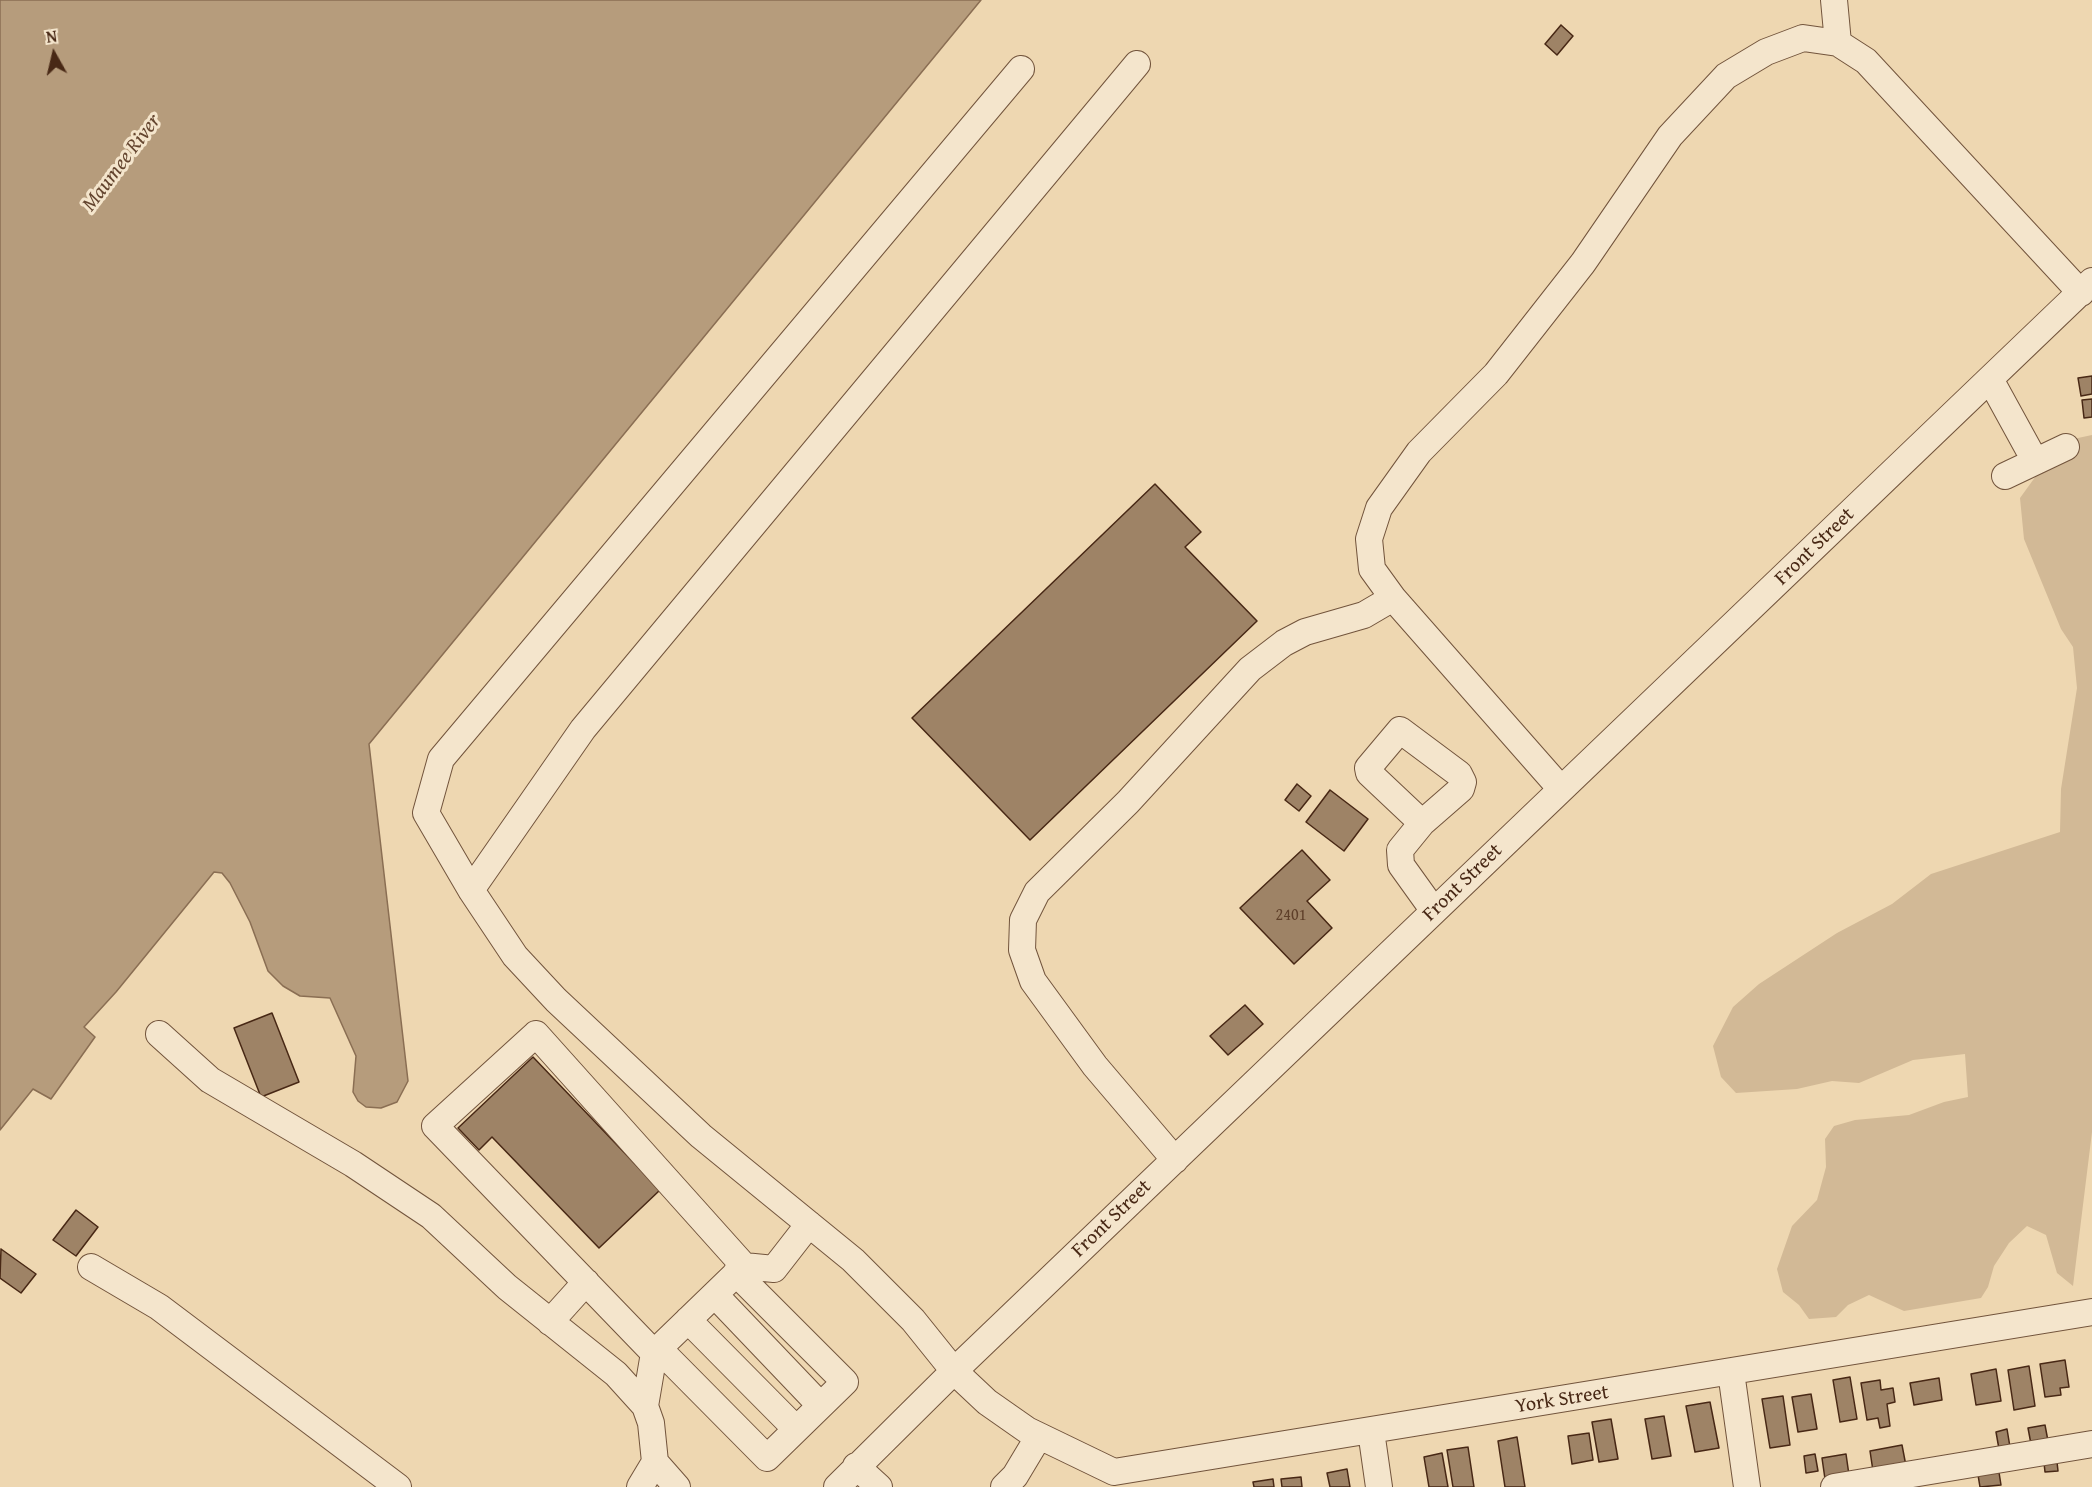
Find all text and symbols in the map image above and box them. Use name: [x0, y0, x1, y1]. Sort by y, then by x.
north arrow: [24, 24, 84, 84]
text: N: [45, 24, 58, 49]
water label: Maumee River: [77, 109, 167, 217]
street label: Front Street: [1770, 503, 1860, 591]
street label: Front Street: [1418, 839, 1508, 927]
house number: 2401: [1276, 906, 1306, 926]
street label: Front Street: [1067, 1175, 1157, 1263]
street label: York Street: [1513, 1381, 1611, 1419]

